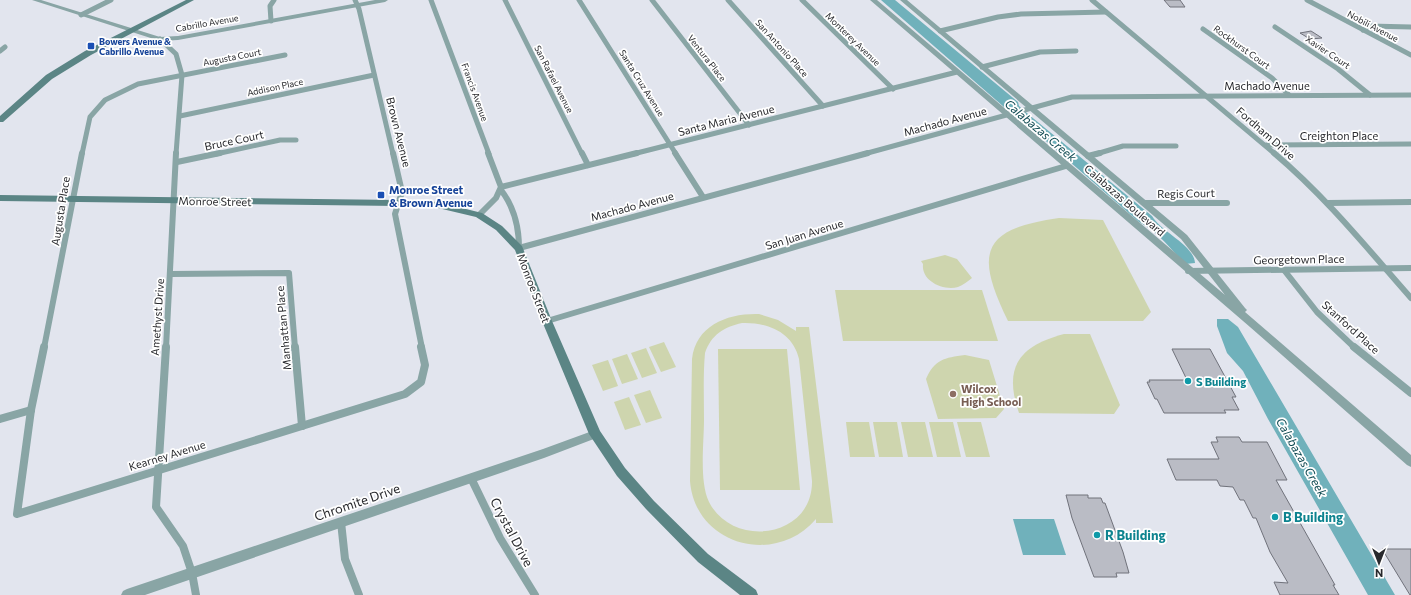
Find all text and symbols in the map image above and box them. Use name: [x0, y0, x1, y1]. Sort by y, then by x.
street label: Nobili Avenue: [1346, 8, 1401, 44]
street label: Monterey Avenue: [823, 10, 883, 68]
street label: Cabrillo Avenue: [175, 12, 240, 34]
street label: San Antonio Place: [753, 17, 811, 79]
street label: Rockhurst Court: [1212, 23, 1273, 71]
street label: Ventura Place: [685, 33, 729, 84]
street label: Xavier Court: [1304, 33, 1353, 71]
place label: Bowers Avenue & Cabrillo Avenue: [99, 36, 171, 57]
marker: Bowers Avenue & Cabrillo Avenue: [86, 41, 96, 51]
street label: San Rafael Avenue: [532, 43, 576, 115]
street label: Augusta Court: [202, 46, 262, 68]
street label: Santa Cruz Avenue: [617, 48, 667, 118]
street label: Francis Avenue: [459, 61, 491, 123]
street label: Addison Place: [246, 76, 304, 98]
street label: Machado Avenue: [1224, 79, 1310, 92]
street label: Brown Avenue: [384, 96, 414, 168]
water label: Calabazas Creek: [1002, 96, 1080, 164]
street label: Santa Maria Avenue: [676, 102, 776, 138]
street label: Machado Avenue: [902, 104, 988, 138]
street label: Fordham Drive: [1234, 104, 1298, 162]
street label: Bruce Court: [203, 127, 265, 153]
street label: Creighton Place: [1300, 129, 1379, 142]
street label: Calabazas Boulevard: [1082, 161, 1168, 239]
street label: Augusta Place: [48, 175, 72, 246]
place label: Monroe Street & Brown Avenue: [389, 183, 473, 209]
street label: Regis Court: [1157, 186, 1216, 200]
street label: Machado Avenue: [589, 189, 675, 223]
marker: Monroe Street & Brown Avenue: [376, 190, 386, 200]
street label: Monroe Street: [178, 194, 252, 208]
street label: San Juan Avenue: [763, 216, 845, 253]
street label: Monroe Street: [515, 252, 553, 325]
street label: Georgetown Place: [1253, 252, 1345, 266]
street label: Amethyst Drive: [148, 278, 166, 356]
street label: Manhattan Place: [273, 285, 293, 371]
street label: Stanford Place: [1320, 298, 1383, 356]
place label: S Building: [1196, 375, 1246, 388]
marker: S Building: [1183, 376, 1193, 386]
place label: Wilcox High School: [961, 382, 1021, 408]
marker: Wilcox High School: [948, 389, 958, 399]
water label: Calabazas Creek: [1274, 415, 1331, 500]
street label: Kearney Avenue: [127, 437, 207, 473]
street label: Chromite Drive: [312, 480, 402, 524]
street label: Crystal Drive: [487, 495, 537, 569]
place label: B Building: [1283, 509, 1343, 525]
marker: B Building: [1270, 512, 1280, 522]
place label: R Building: [1105, 527, 1166, 543]
marker: R Building: [1092, 530, 1102, 540]
north arrow: [1359, 543, 1399, 583]
text: N: [1375, 567, 1383, 580]

